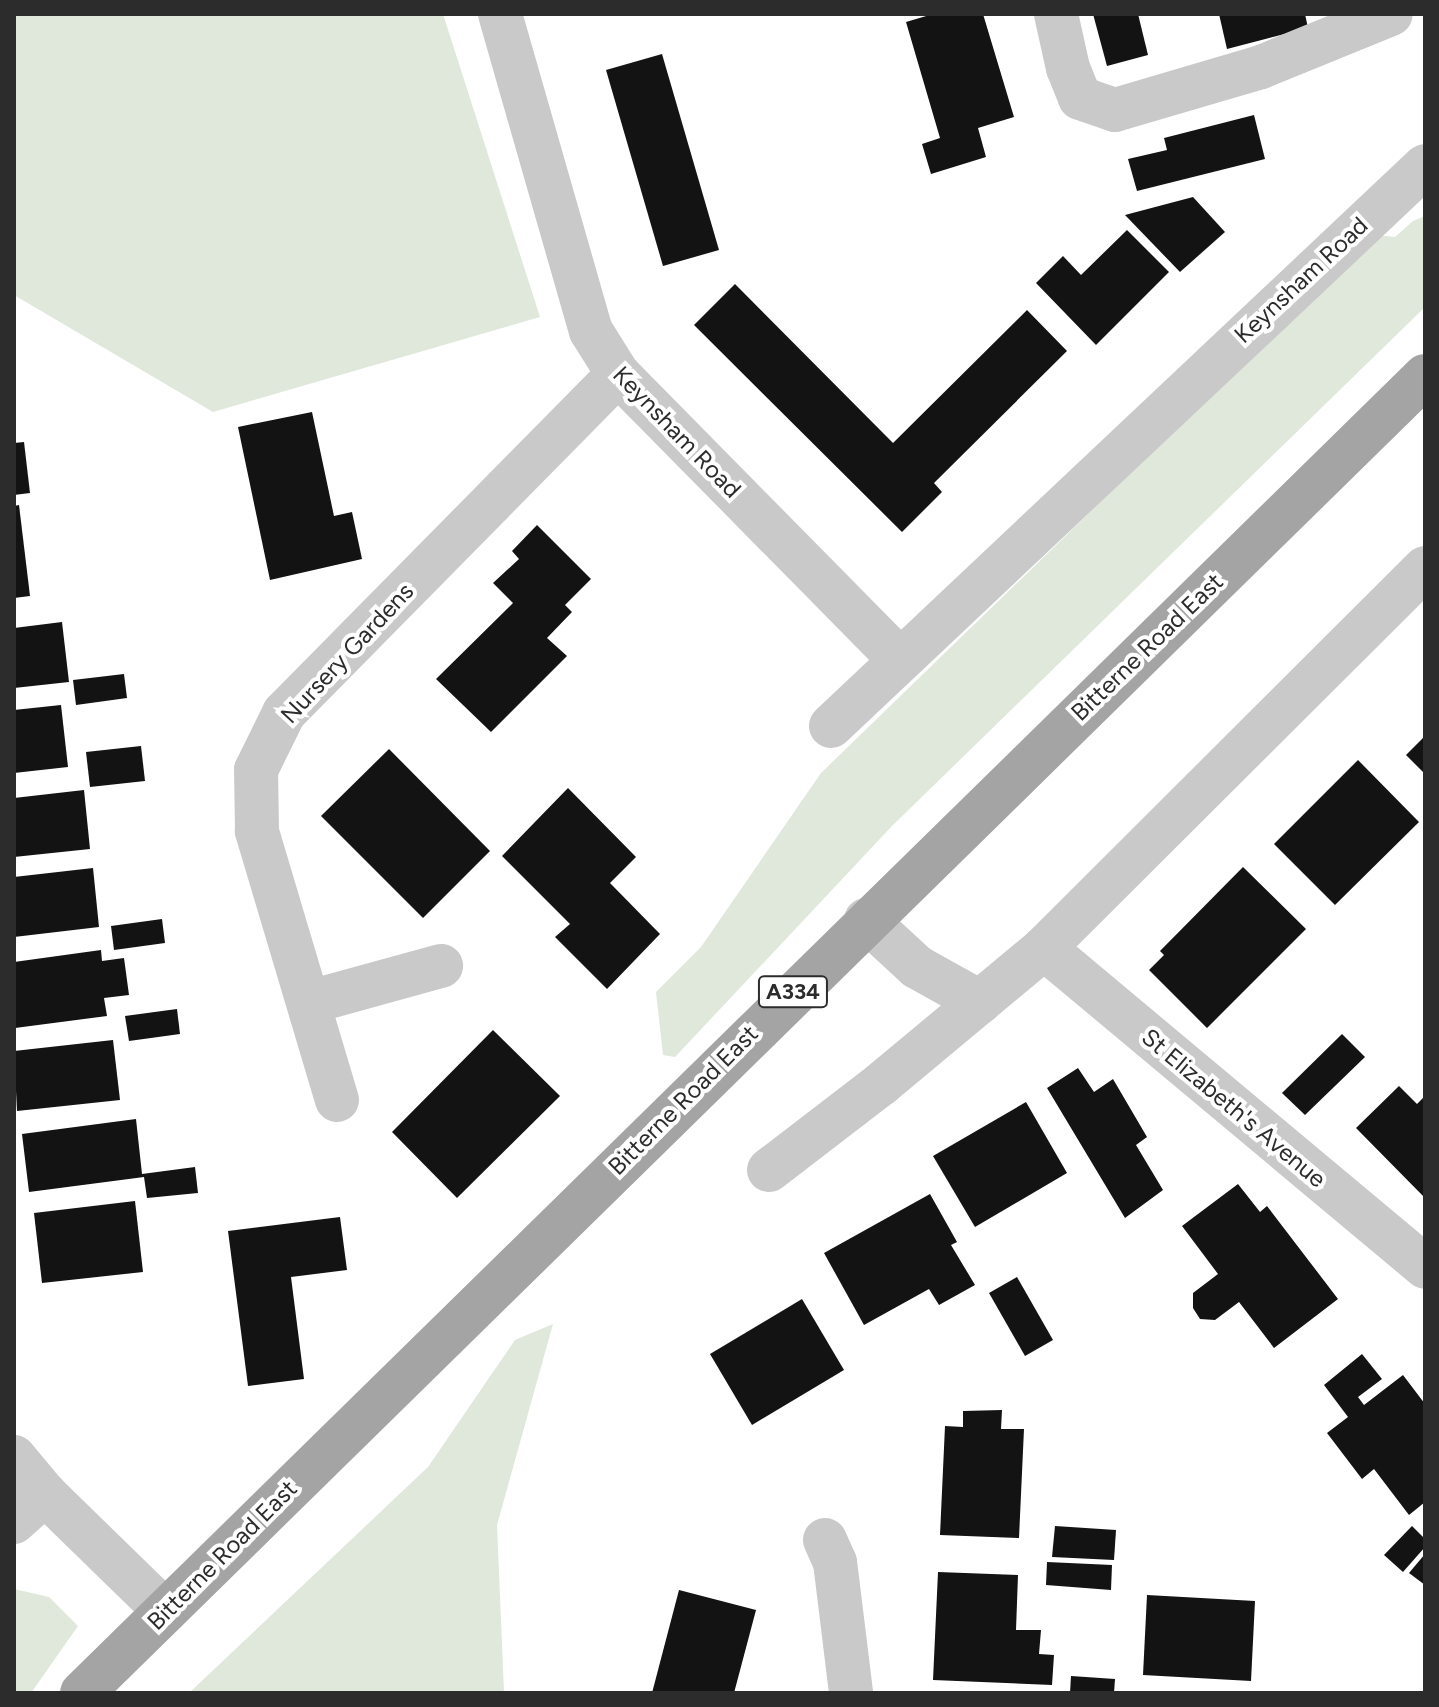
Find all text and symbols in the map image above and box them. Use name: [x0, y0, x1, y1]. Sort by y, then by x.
street label: Keynsham Road: [1228, 211, 1374, 349]
street label: Keynsham Road: [607, 360, 747, 504]
street label: Bitterne Road East: [1065, 567, 1229, 727]
street label: Nursery Gardens: [275, 577, 419, 729]
road number: A334: [757, 974, 829, 1010]
street label: Bitterne Road East: [602, 1019, 764, 1181]
street label: St Elizabeth's Avenue: [1136, 1023, 1332, 1193]
street label: Bitterne Road East: [141, 1474, 303, 1636]

